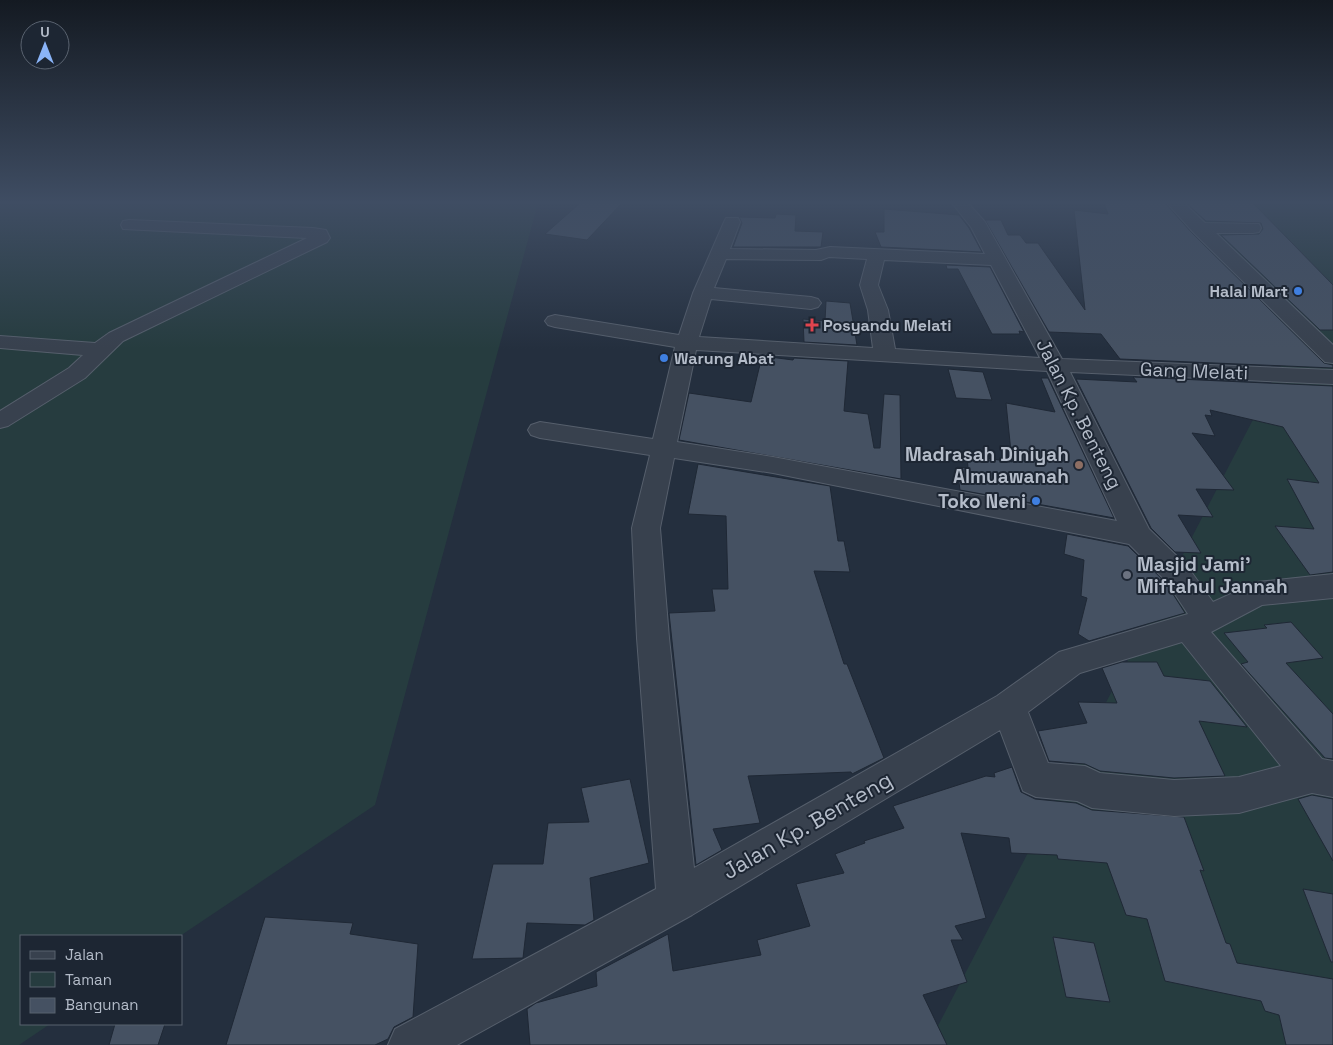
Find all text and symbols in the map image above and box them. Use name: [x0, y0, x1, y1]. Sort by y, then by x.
north arrow: [20, 20, 70, 70]
text: U: [40, 23, 50, 41]
place label: Halal Mart: [1209, 281, 1288, 302]
marker: Halal Mart: [1292, 285, 1304, 297]
place label: Posyandu Melati: [823, 315, 952, 336]
marker: Posyandu Melati: [805, 318, 819, 332]
street label: Jalan Kp. Benteng: [1030, 335, 1128, 493]
place label: Warung Abat: [674, 348, 774, 369]
marker: Warung Abat: [658, 352, 670, 364]
street label: Gang Melati: [1139, 357, 1249, 385]
place label: Madrasah Diniyah Almuawanah: [905, 442, 1069, 489]
marker: Madrasah Diniyah Almuawanah: [1073, 459, 1085, 471]
place label: Toko Neni: [938, 489, 1026, 514]
marker: Toko Neni: [1030, 495, 1042, 507]
place label: Masjid Jami' Miftahul Jannah: [1137, 552, 1288, 599]
marker: Masjid Jami' Miftahul Jannah: [1121, 569, 1133, 581]
street label: Jalan Kp. Benteng: [717, 765, 897, 885]
legend: [20, 935, 182, 1025]
text: Jalan: [65, 945, 104, 964]
text: Taman: [65, 970, 112, 989]
text: Bangunan: [65, 995, 139, 1014]

